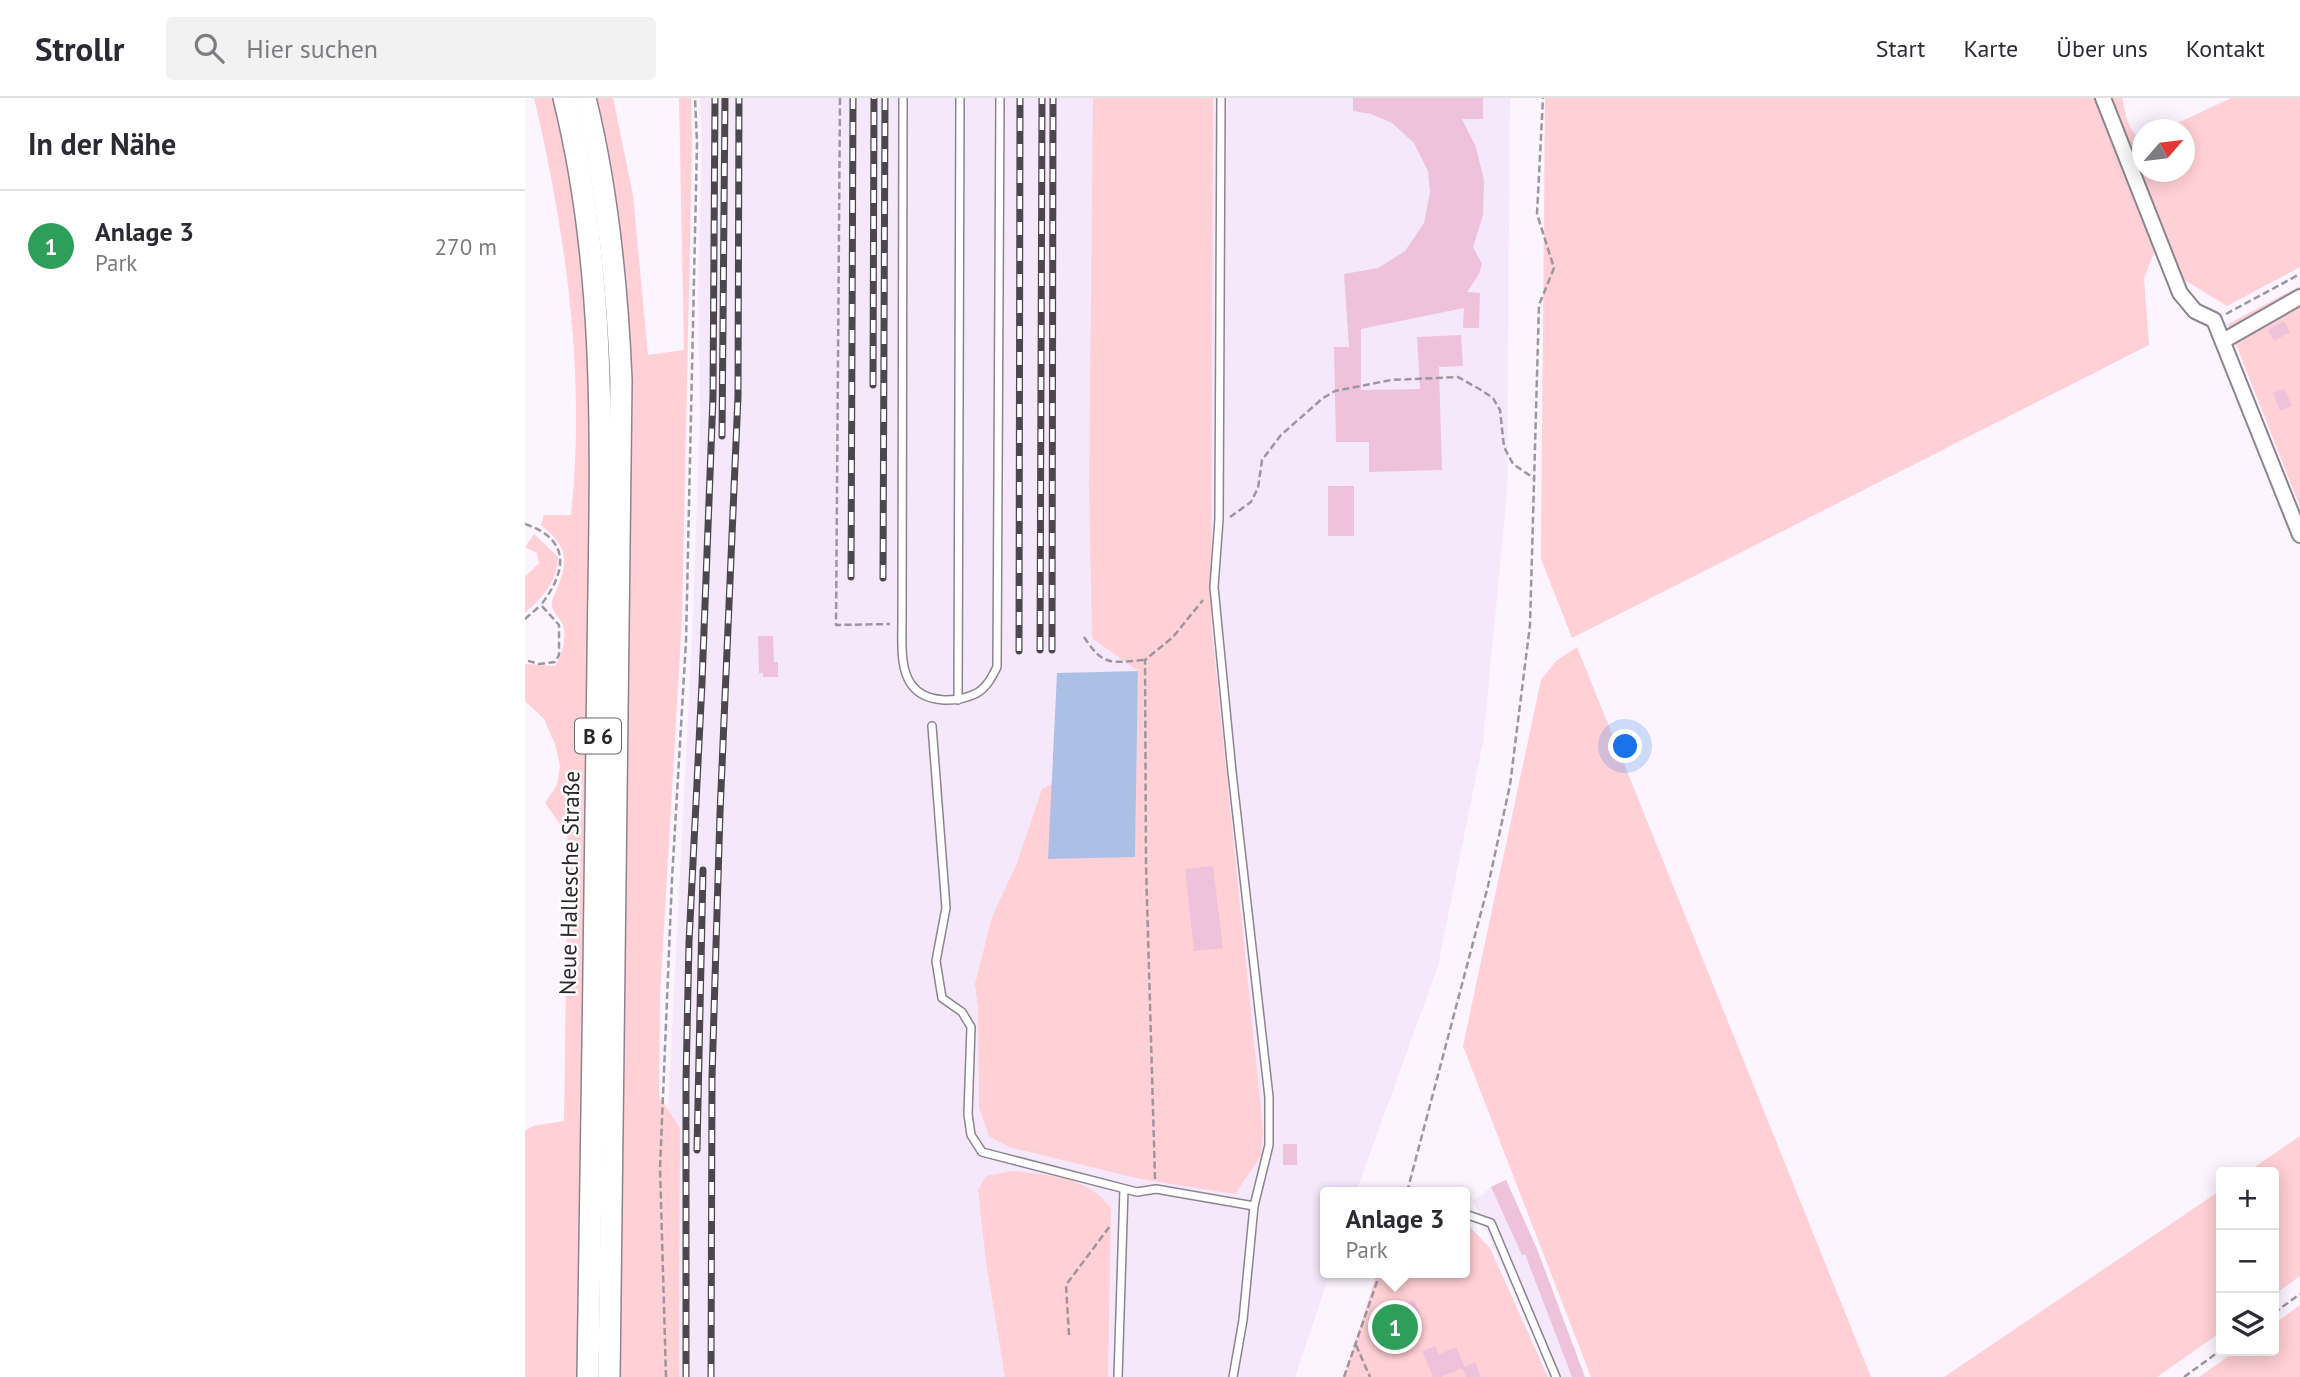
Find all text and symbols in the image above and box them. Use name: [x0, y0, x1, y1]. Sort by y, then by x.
search box: [166, 17, 656, 80]
text: Strollr: [35, 27, 124, 70]
icon: search: [190, 29, 228, 67]
text: Hier suchen: [246, 32, 378, 65]
text: Start: [1876, 33, 1925, 64]
text: Karte: [1963, 33, 2018, 64]
text: Über uns: [2056, 33, 2148, 64]
text: Kontakt: [2186, 33, 2265, 64]
north arrow: [2132, 119, 2195, 182]
text: In der Nähe: [28, 124, 176, 163]
text: Anlage 3: [95, 215, 194, 248]
text: 1: [44, 232, 58, 261]
text: 270 m: [435, 232, 497, 261]
text: Park: [95, 248, 137, 277]
road number: B 6: [575, 718, 621, 754]
your location: [1608, 729, 1642, 763]
street label: Neue Hallesche Straße: [553, 771, 585, 995]
map controls: [2216, 1167, 2279, 1356]
button: +: [2216, 1167, 2279, 1230]
popup: [1320, 1187, 1470, 1278]
text: Anlage 3: [1346, 1202, 1444, 1235]
button: −: [2216, 1230, 2279, 1293]
text: Park: [1346, 1235, 1388, 1264]
button: layers: [2216, 1293, 2279, 1356]
pin: 1: [1372, 1301, 1418, 1353]

